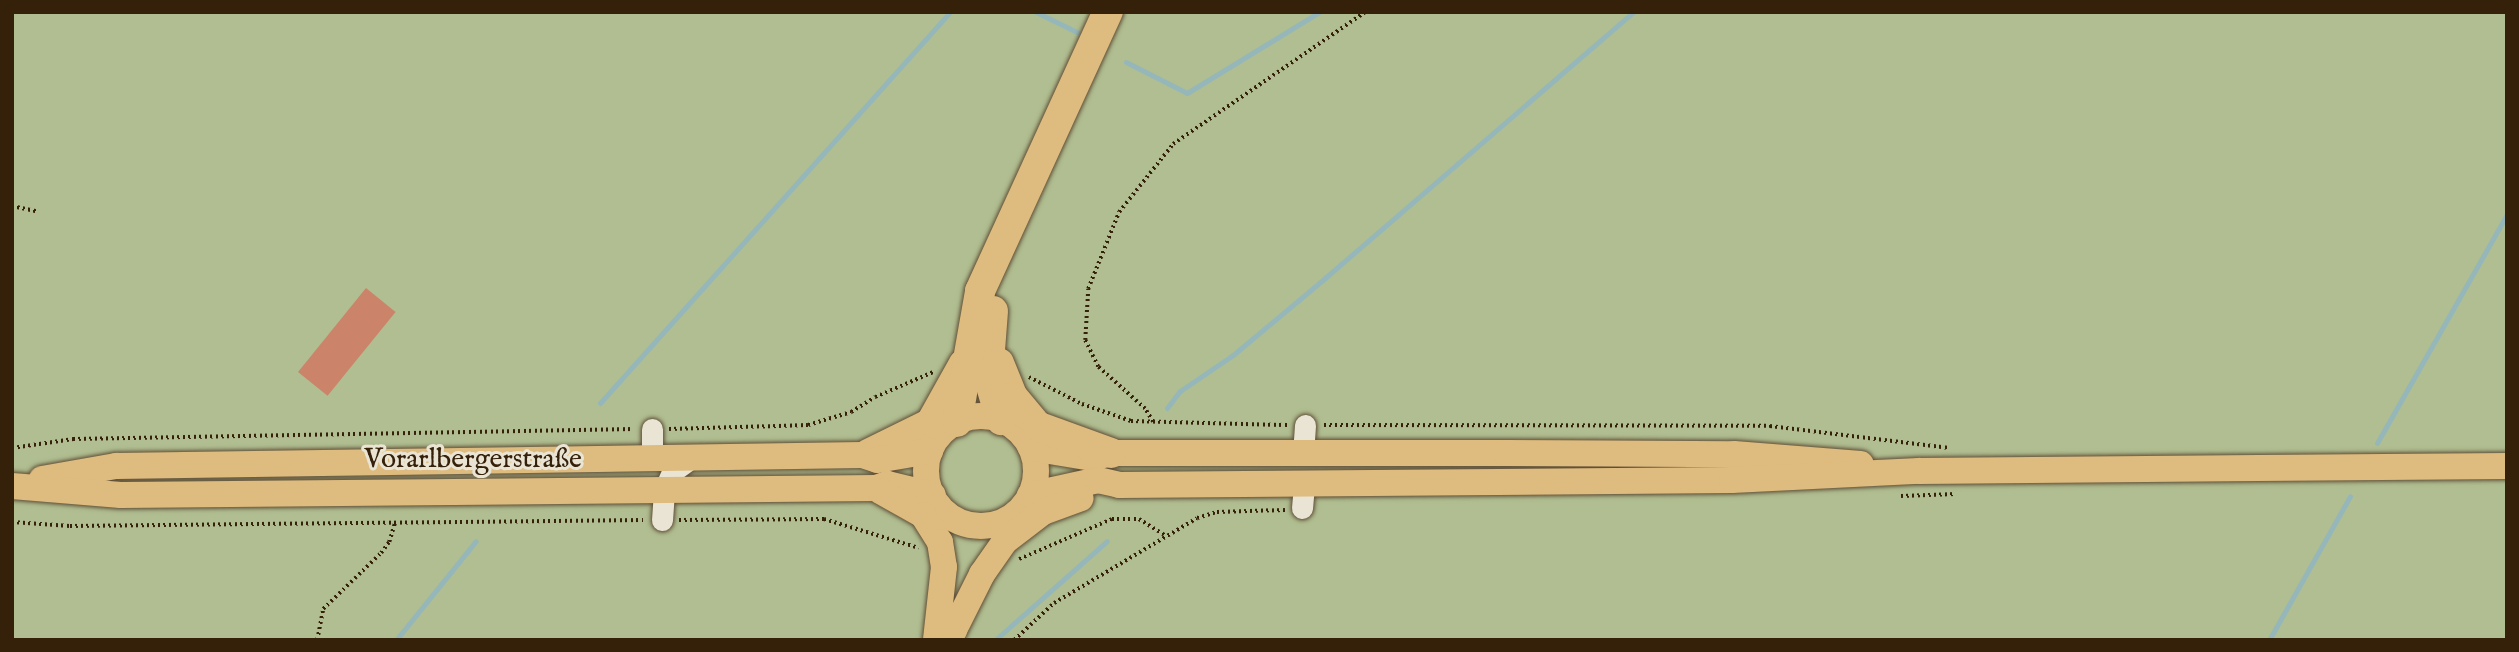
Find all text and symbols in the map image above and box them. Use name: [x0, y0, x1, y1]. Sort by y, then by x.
street label: Vorarlbergerstraße: [364, 443, 582, 477]

